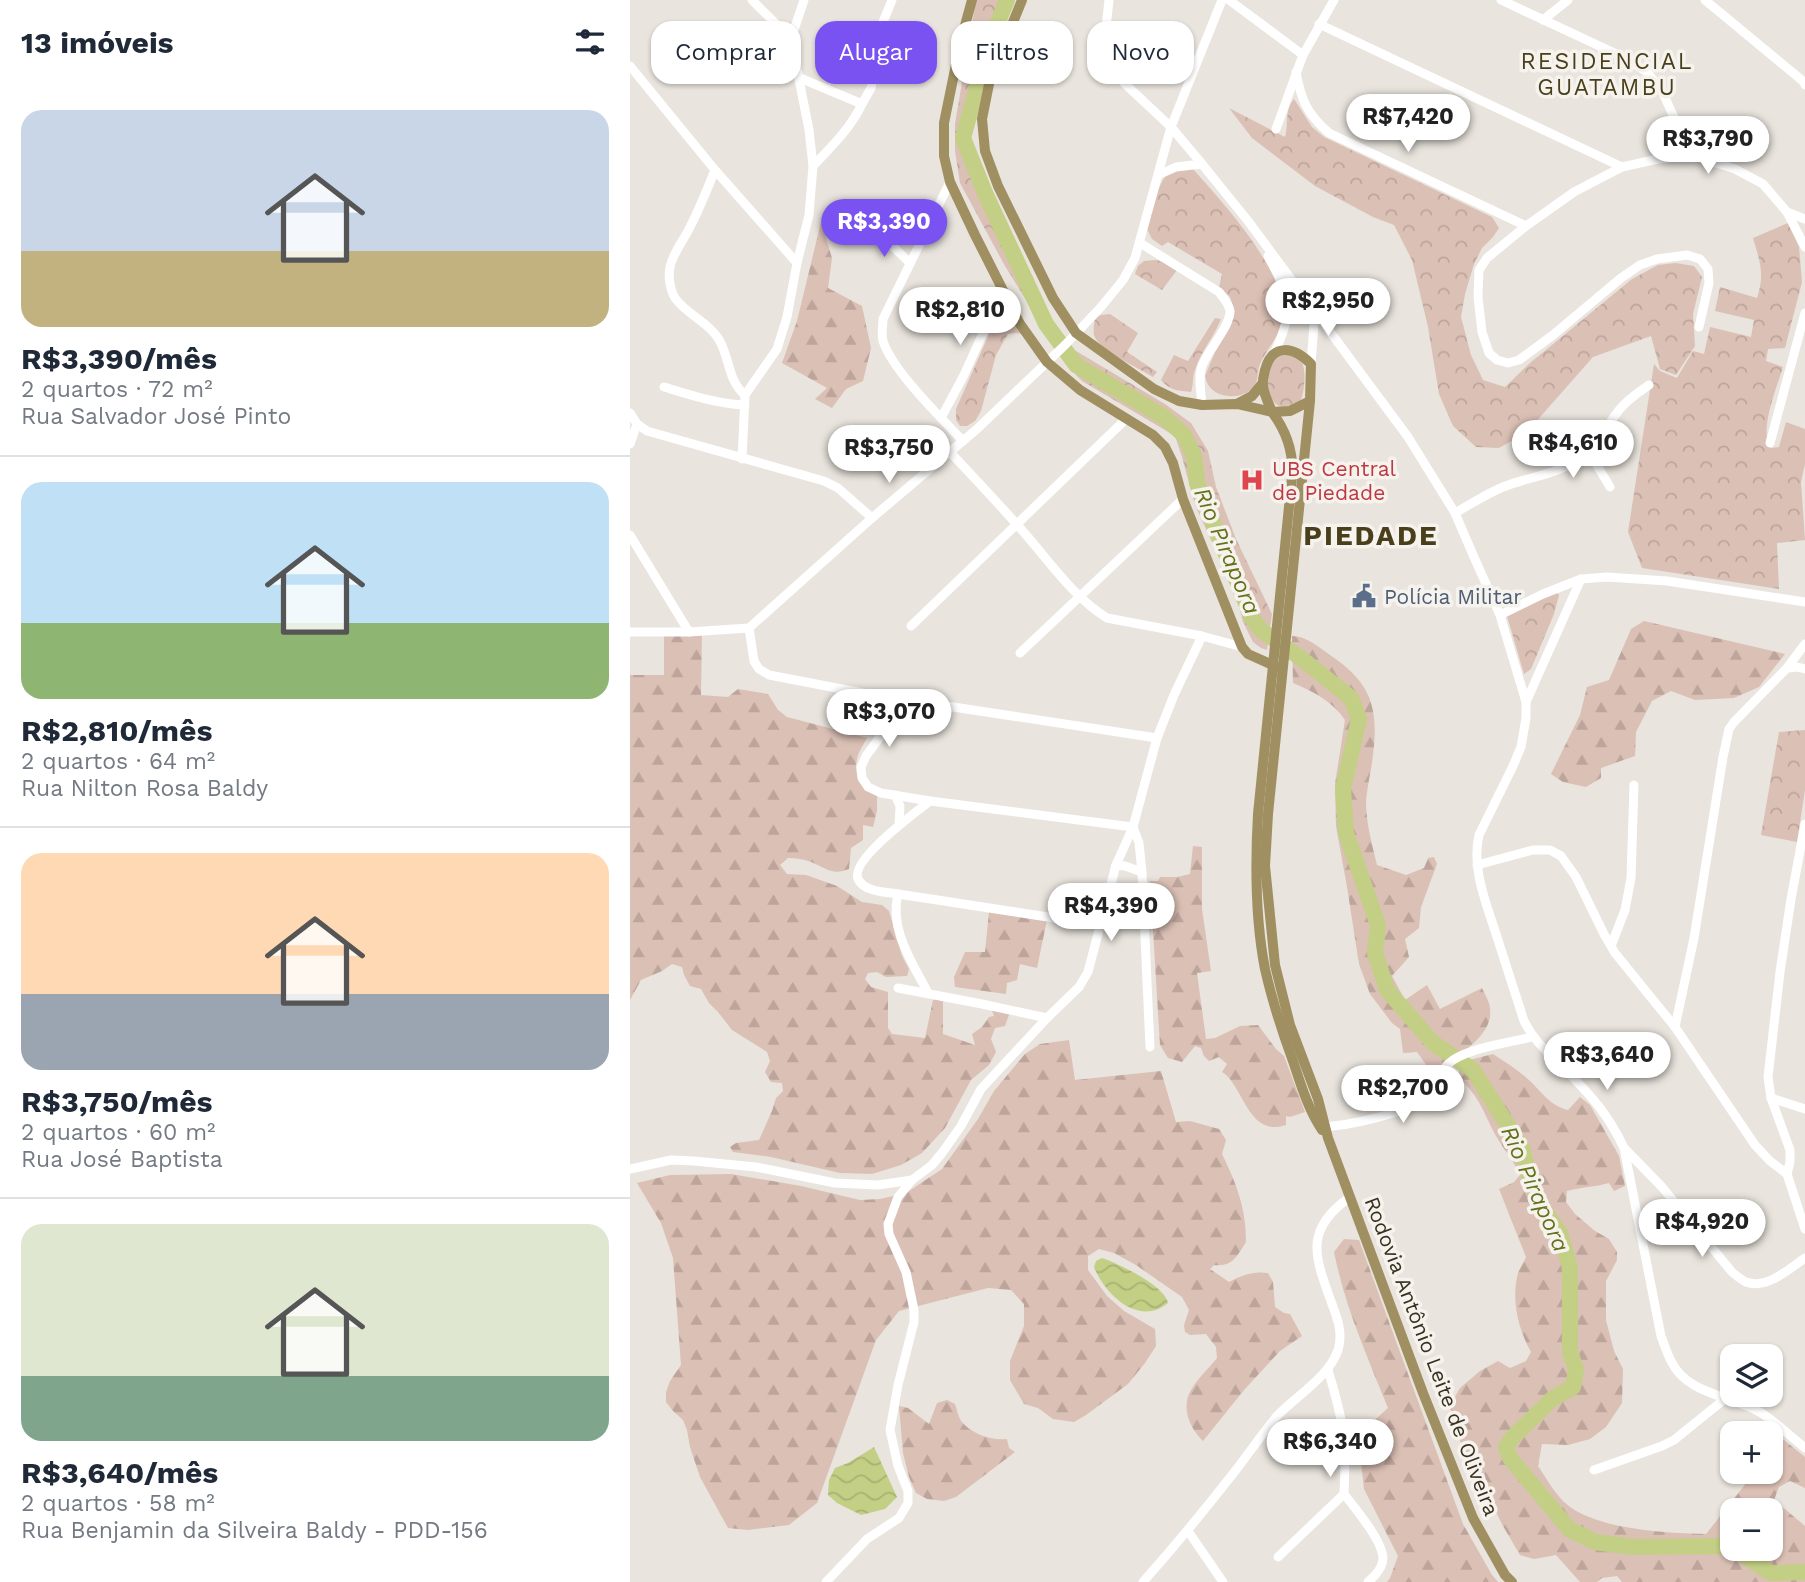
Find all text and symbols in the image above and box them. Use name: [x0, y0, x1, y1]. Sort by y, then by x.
chip: Comprar: [651, 21, 801, 84]
chip: Alugar: [815, 21, 937, 84]
chip: Filtros: [951, 21, 1073, 84]
chip: Novo: [1087, 21, 1194, 84]
icon: filters: [571, 23, 609, 61]
text: 13 imóveis: [21, 25, 174, 60]
district label: RESIDENCIAL GUATAMBU: [1520, 48, 1694, 101]
pin: R$7,420: [1343, 94, 1473, 154]
text: R$7,420: [1362, 103, 1454, 130]
pin: R$3,790: [1643, 116, 1773, 176]
text: R$3,790: [1662, 125, 1754, 152]
icon: home: [252, 155, 378, 281]
pin: R$3,390: [819, 200, 949, 259]
text: R$3,390: [837, 208, 931, 235]
pin: R$2,950: [1263, 278, 1393, 338]
text: R$2,950: [1281, 287, 1375, 314]
pin: R$2,810: [895, 288, 1025, 347]
text: R$2,810: [915, 296, 1005, 323]
text: R$3,390/mês: [21, 341, 217, 376]
text: 2 quartos · 72 m²: [21, 376, 213, 403]
text: Rua Salvador José Pinto: [21, 403, 291, 430]
pin: R$4,610: [1508, 420, 1638, 480]
pin: R$3,750: [824, 426, 954, 485]
text: R$4,610: [1528, 429, 1618, 456]
text: R$3,750: [844, 434, 934, 461]
place label: UBS Central de Piedade: [1272, 456, 1397, 505]
hospital icon: UBS Central de Piedade: [1238, 466, 1266, 494]
water label: Rio Pirapora: [1188, 484, 1266, 618]
district label: PIEDADE: [1303, 519, 1439, 552]
icon: home: [252, 527, 378, 653]
public building icon: Polícia Militar: [1350, 582, 1378, 610]
place label: Polícia Militar: [1384, 584, 1522, 609]
pin: R$3,070: [824, 690, 954, 749]
text: R$3,070: [842, 698, 936, 725]
text: R$2,810/mês: [21, 713, 212, 748]
text: 2 quartos · 64 m²: [21, 748, 215, 775]
text: Rua Nilton Rosa Baldy: [21, 775, 268, 802]
pin: R$4,390: [1046, 884, 1176, 943]
text: R$4,390: [1064, 892, 1158, 919]
icon: home: [252, 898, 378, 1024]
pin: R$3,640: [1542, 1032, 1672, 1092]
text: R$3,640: [1560, 1041, 1654, 1068]
pin: R$2,700: [1338, 1066, 1468, 1125]
text: R$2,700: [1357, 1074, 1449, 1101]
text: R$3,750/mês: [21, 1084, 213, 1119]
text: 2 quartos · 60 m²: [21, 1119, 215, 1146]
water label: Rio Pirapora: [1495, 1122, 1575, 1256]
text: Rua José Baptista: [21, 1146, 223, 1173]
street label: Rodovia Antônio Leite de Oliveira: [1359, 1193, 1505, 1519]
pin: R$4,920: [1637, 1200, 1767, 1259]
text: R$4,920: [1655, 1208, 1749, 1235]
icon: home: [252, 1269, 378, 1395]
map controls: [1720, 1344, 1783, 1561]
button: layers: [1720, 1344, 1783, 1407]
pin: R$6,340: [1265, 1420, 1395, 1479]
button: +: [1720, 1421, 1783, 1484]
text: R$6,340: [1283, 1428, 1377, 1455]
text: R$3,640/mês: [21, 1455, 218, 1490]
text: 2 quartos · 58 m²: [21, 1490, 215, 1517]
button: −: [1720, 1498, 1783, 1561]
text: Rua Benjamin da Silveira Baldy - PDD-156: [21, 1517, 488, 1544]

